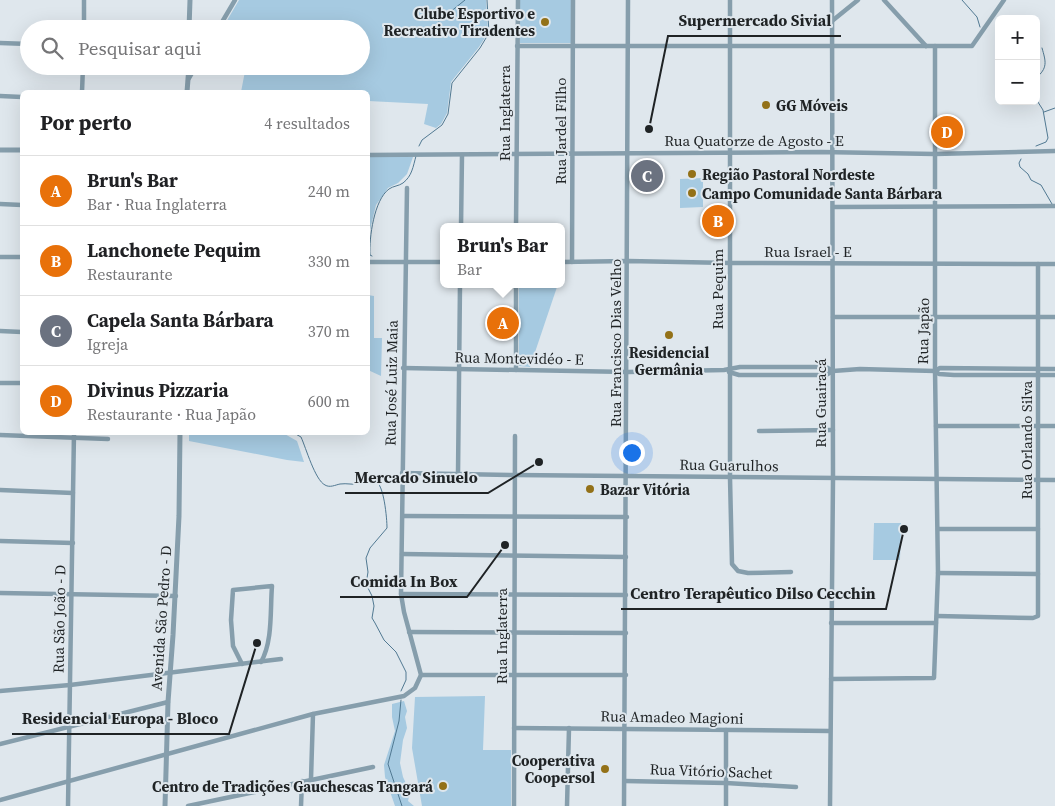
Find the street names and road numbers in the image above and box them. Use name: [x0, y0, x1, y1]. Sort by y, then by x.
street label: Rua Inglaterra: [494, 64, 515, 161]
street label: Rua Jardel Filho: [550, 77, 571, 185]
street label: Rua Quatorze de Agosto - E: [664, 130, 844, 151]
street label: Rua Israel - E: [764, 241, 852, 262]
street label: Rua Pequim: [707, 248, 728, 329]
street label: Rua Francisco Dias Velho: [605, 259, 626, 427]
street label: Rua Japão: [912, 297, 934, 365]
street label: Rua José Luiz Maia: [379, 320, 403, 446]
street label: Rua Montevidéo - E: [454, 346, 584, 370]
street label: Rua Guairacá: [810, 358, 831, 448]
street label: Rua Orlando Silva: [1016, 380, 1037, 499]
street label: Rua Guarulhos: [679, 454, 779, 476]
street label: Avenida São Pedro - D: [145, 545, 177, 691]
street label: Rua São João - D: [48, 565, 70, 673]
street label: Rua Inglaterra: [491, 587, 512, 684]
street label: Rua Amadeo Magioni: [600, 705, 744, 729]
street label: Rua Vitório Sachet: [649, 758, 773, 784]

